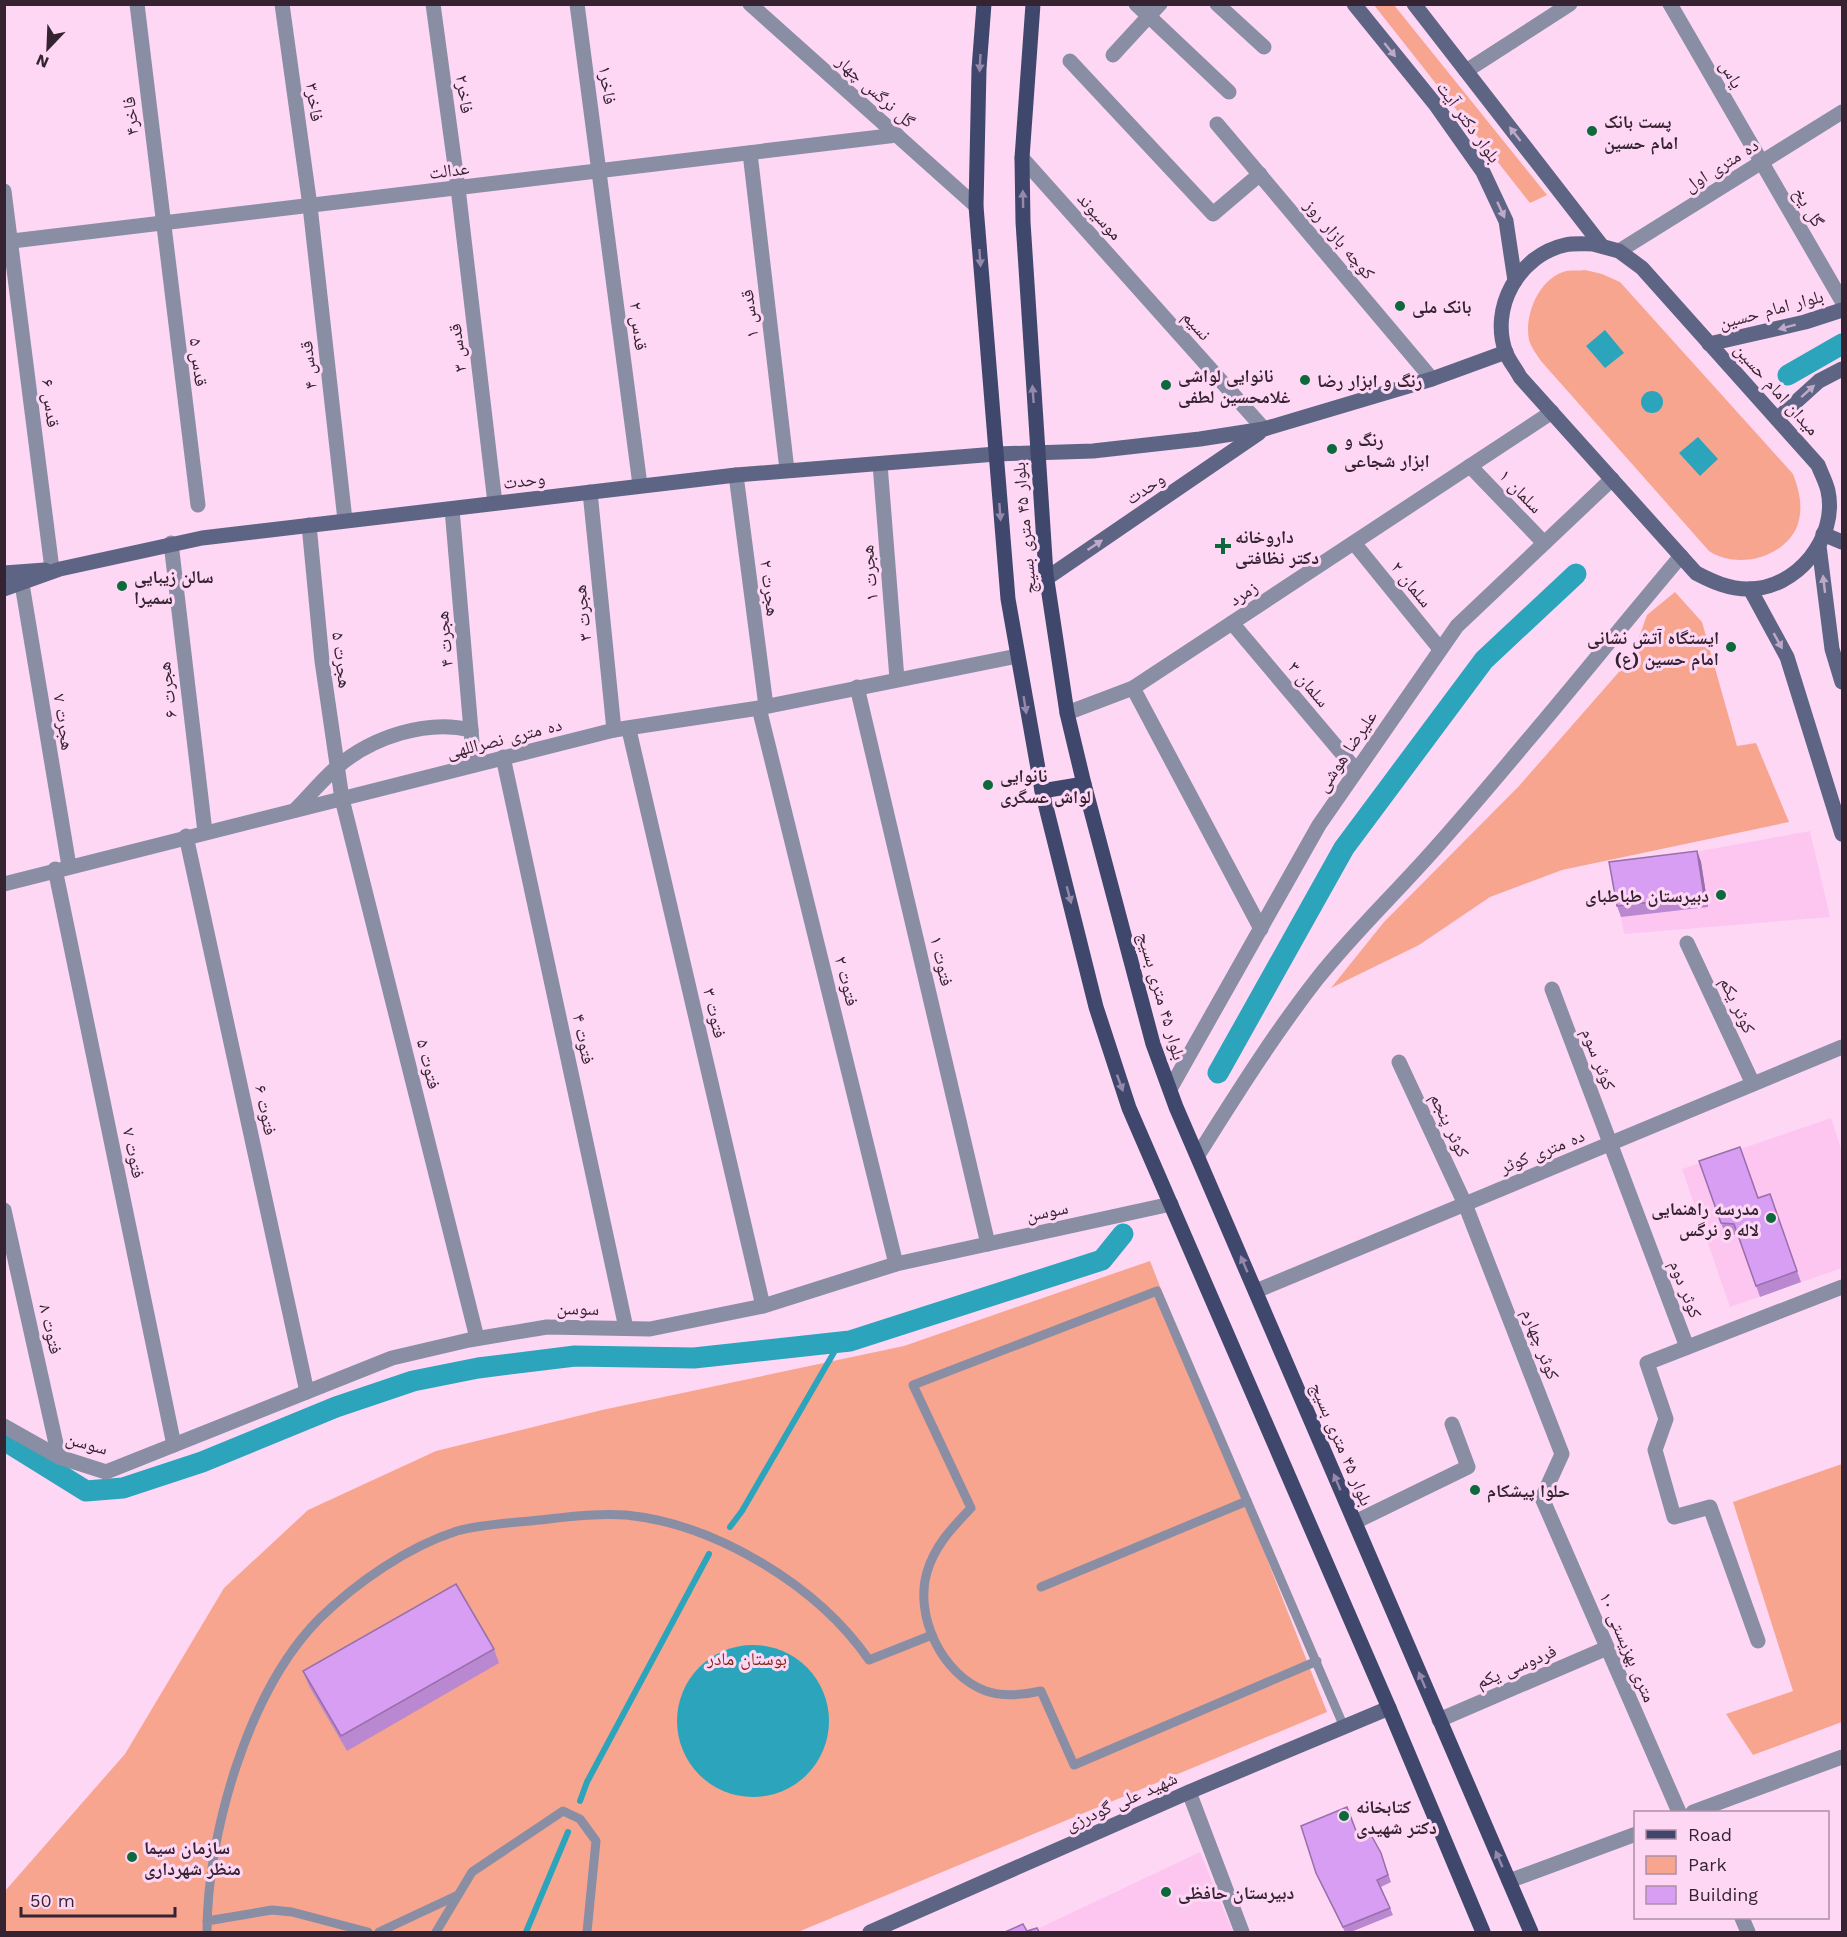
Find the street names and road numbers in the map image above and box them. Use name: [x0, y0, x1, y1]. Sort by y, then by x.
street label: گل نرگس چهار: [831, 50, 920, 133]
street label: یاس: [1715, 56, 1748, 92]
street label: فاخر۱: [595, 64, 621, 106]
street label: فاخر۲: [452, 73, 478, 115]
street label: بلوار دکتر آیت: [1432, 77, 1505, 167]
street label: فاخر۳: [302, 81, 328, 123]
street label: فاخر۴: [118, 96, 142, 136]
street label: ده متری اول: [1680, 134, 1763, 197]
street label: عدالت: [428, 157, 470, 183]
street label: گل یخ: [1787, 183, 1829, 232]
street label: موسیوند: [1073, 188, 1127, 244]
street label: کوچه بازار روز: [1299, 194, 1380, 284]
street label: بلوار امام حسین: [1716, 285, 1826, 335]
street label: قدس ۱: [736, 288, 763, 339]
street label: قدس ۲: [625, 301, 652, 352]
street label: نسیم: [1177, 306, 1216, 346]
street label: قدس ۳: [444, 322, 471, 373]
street label: قدس ۵: [185, 337, 212, 388]
street label: میدان امام حسین: [1729, 339, 1824, 441]
street label: قدس ۴: [295, 340, 322, 390]
street label: قدس ۶: [37, 378, 64, 429]
street label: بلوار ۴۵ متری بسیج: [1008, 461, 1042, 595]
street label: سلمان ۱: [1494, 465, 1547, 518]
street label: وحدت: [502, 467, 546, 493]
street label: وحدت: [1122, 467, 1168, 509]
street label: هجرت ۱: [856, 544, 882, 602]
street label: سلمان ۲: [1386, 557, 1437, 612]
street label: هجرت ۲: [756, 559, 784, 617]
street label: زمرد: [1225, 576, 1261, 610]
street label: هجرت ۳: [569, 584, 596, 642]
street label: هجرت ۴: [431, 610, 457, 668]
street label: هجرت ۵: [328, 631, 356, 689]
street label: سلمان ۳: [1283, 657, 1334, 712]
street label: هجرت ۶: [153, 661, 181, 719]
street label: هجرت ۷: [49, 692, 79, 752]
street label: علیرضا هوشی: [1311, 706, 1382, 796]
street label: ده متری نصراللهی: [444, 714, 564, 763]
street label: بلوار ۴۵ متری بسیج: [1132, 930, 1190, 1063]
street label: فتوت ۱: [926, 934, 958, 988]
street label: فتوت ۲: [831, 954, 863, 1008]
street label: کوثر یکم: [1714, 974, 1760, 1038]
street label: فتوت ۳: [699, 986, 731, 1040]
street label: فتوت ۴: [568, 1012, 600, 1066]
street label: کوثر سوم: [1576, 1025, 1621, 1094]
street label: فتوت ۵: [413, 1037, 445, 1091]
street label: فتوت ۶: [250, 1083, 282, 1137]
street label: کوثر پنجم: [1424, 1090, 1474, 1162]
street label: ده متری کوثر: [1496, 1125, 1588, 1179]
street label: فتوت ۷: [118, 1126, 150, 1180]
street label: سوسن: [1024, 1196, 1070, 1227]
street label: کوثر دوم: [1664, 1257, 1707, 1322]
street label: سوسن: [556, 1297, 600, 1320]
street label: فتوت ۸: [35, 1302, 67, 1356]
street label: کوثر چهارم: [1516, 1306, 1564, 1384]
street label: بلوار ۴۵ متری بسیج: [1305, 1379, 1377, 1510]
street label: سوسن: [63, 1427, 110, 1460]
street label: ۱۰ متری بهزیستی: [1594, 1589, 1661, 1706]
street label: فردوسی یکم: [1473, 1640, 1560, 1694]
street label: شهید علی گودرزی: [1062, 1767, 1181, 1836]

